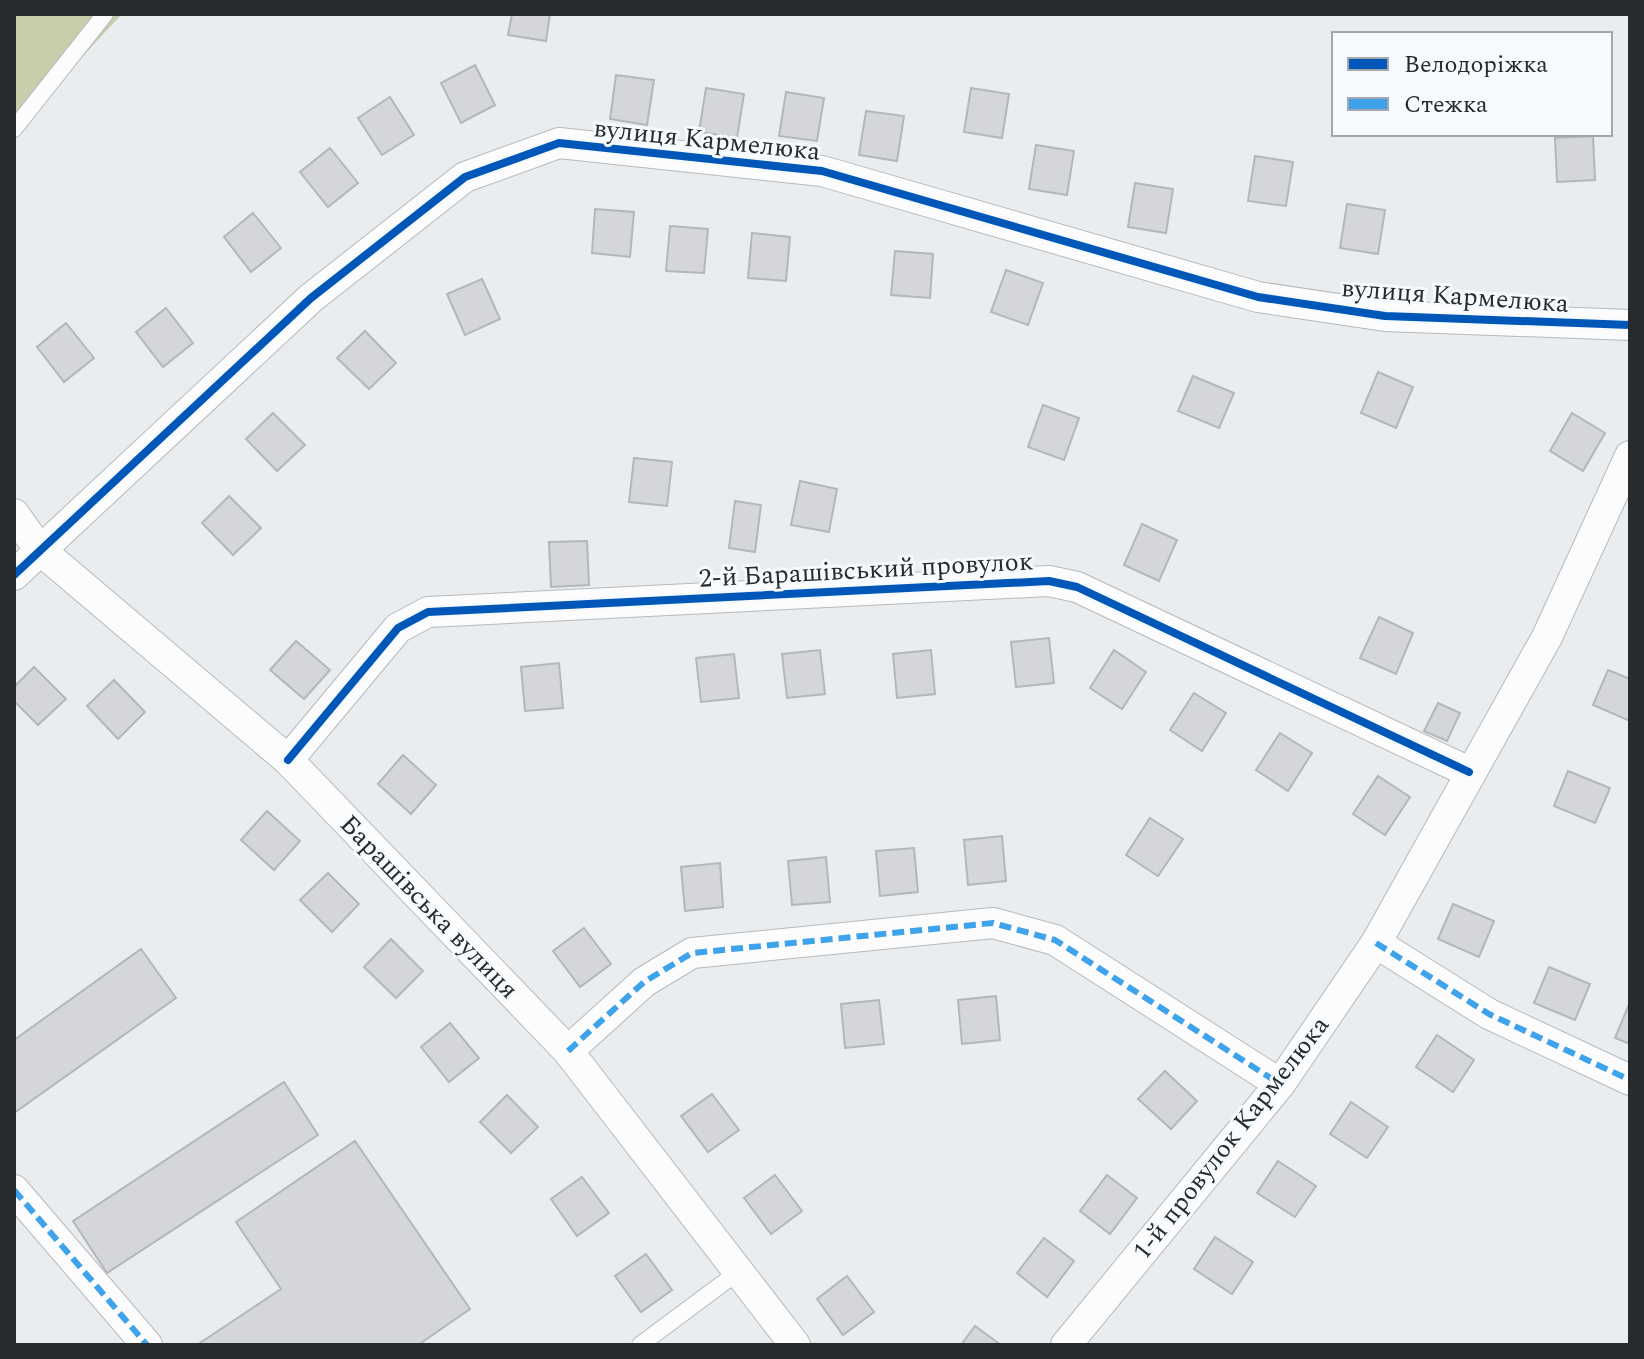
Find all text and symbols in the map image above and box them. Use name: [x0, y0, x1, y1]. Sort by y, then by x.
legend: [1332, 32, 1612, 136]
text: Велодоріжка: [1404, 47, 1548, 83]
text: Стежка: [1404, 87, 1488, 123]
street label: вулиця Кармелюка: [592, 108, 823, 172]
street label: вулиця Кармелюка: [1340, 268, 1570, 324]
street label: 2-й Барашівський провулок: [698, 541, 1034, 599]
street label: Барашівська вулиця: [330, 806, 528, 1008]
street label: 1-й провулок Кармелюка: [1123, 1007, 1339, 1269]

